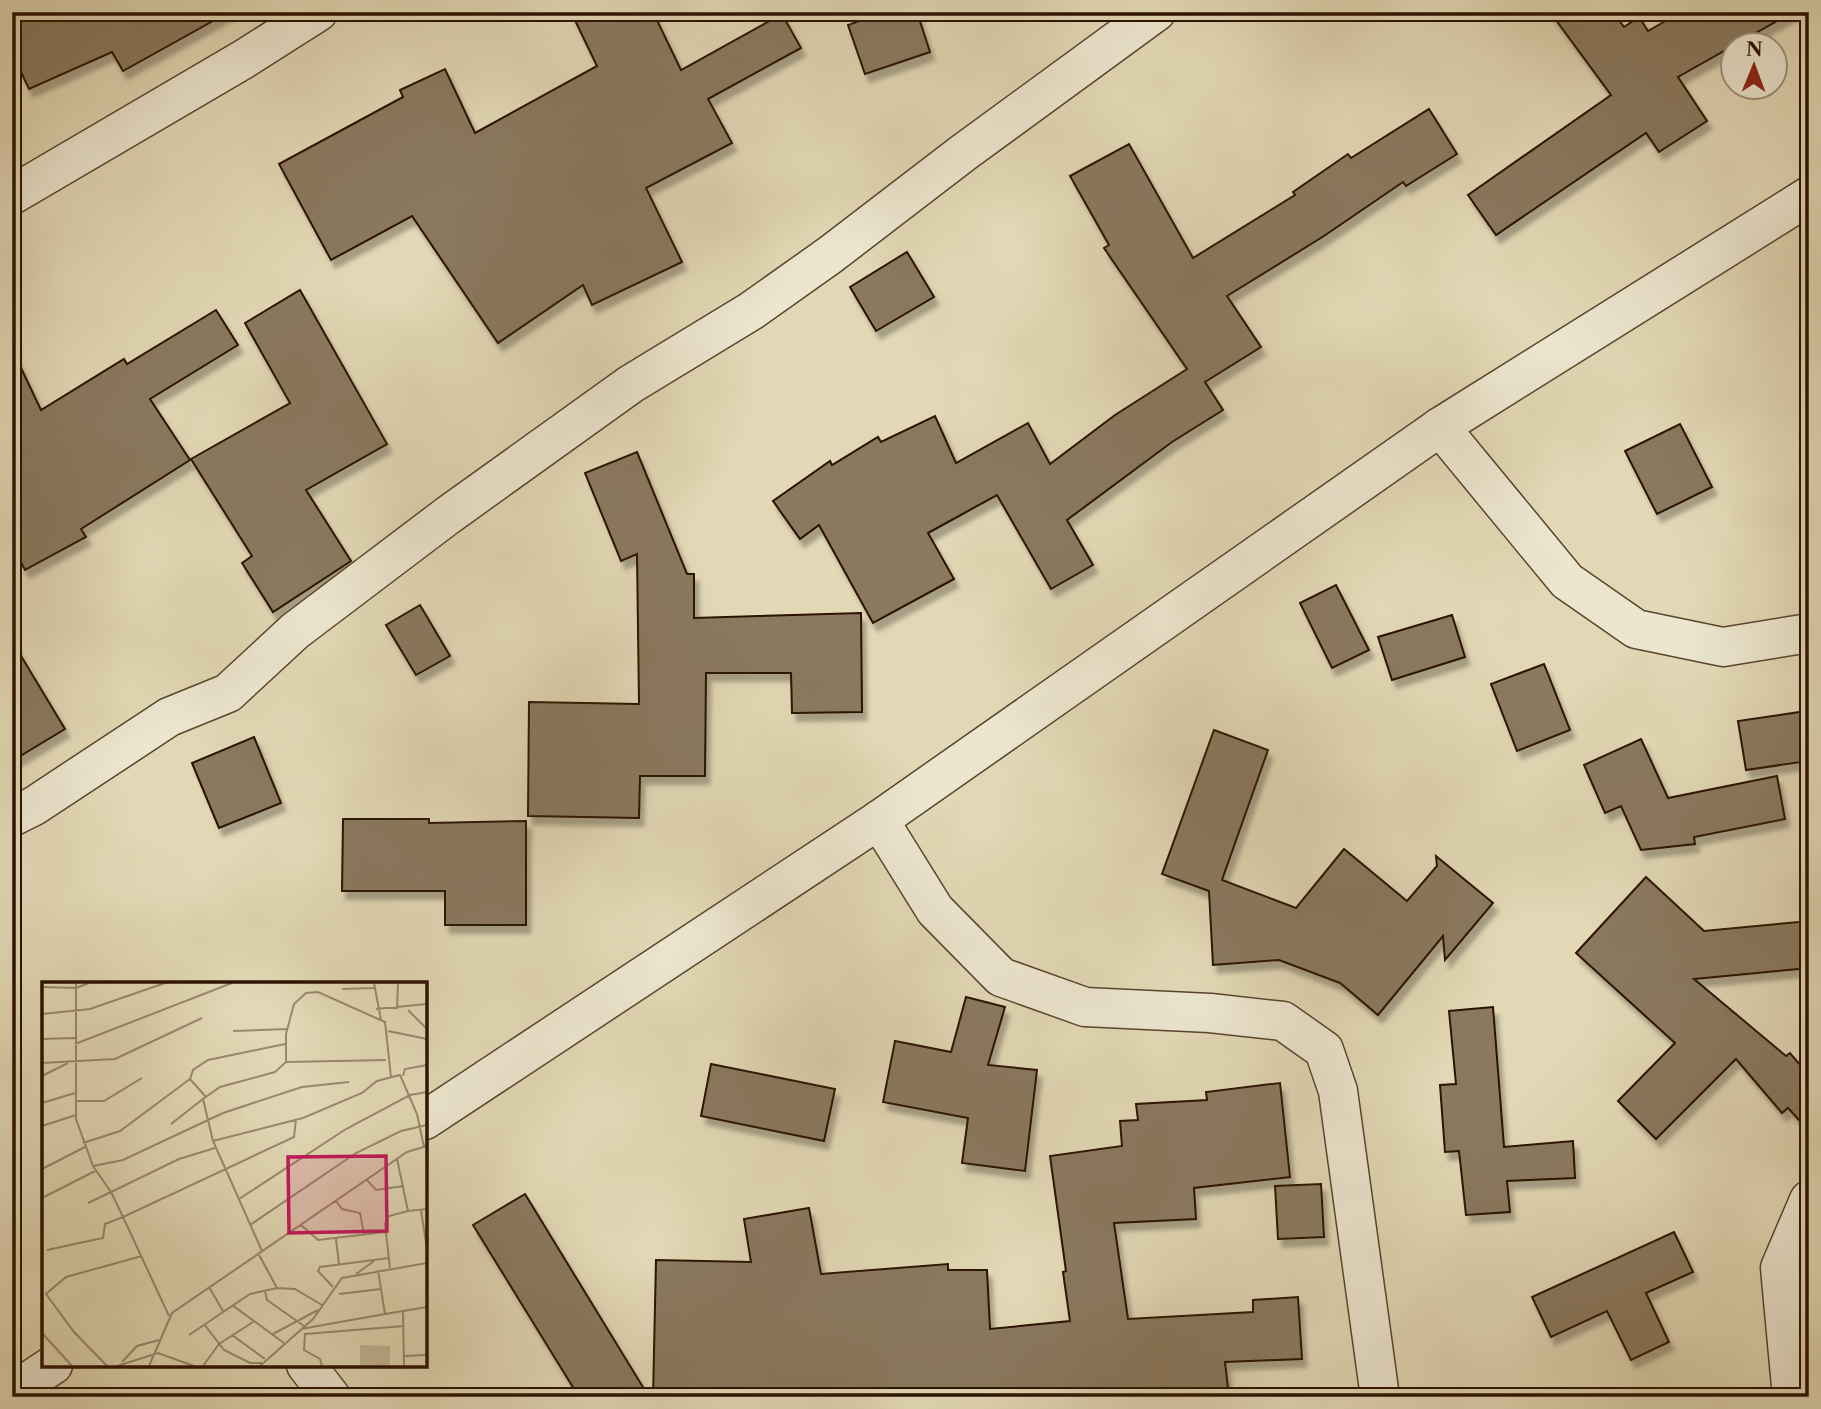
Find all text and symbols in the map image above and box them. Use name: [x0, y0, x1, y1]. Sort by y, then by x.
north arrow: [1720, 32, 1790, 102]
text: N: [1746, 38, 1763, 61]
inset map: [42, 982, 427, 1367]

